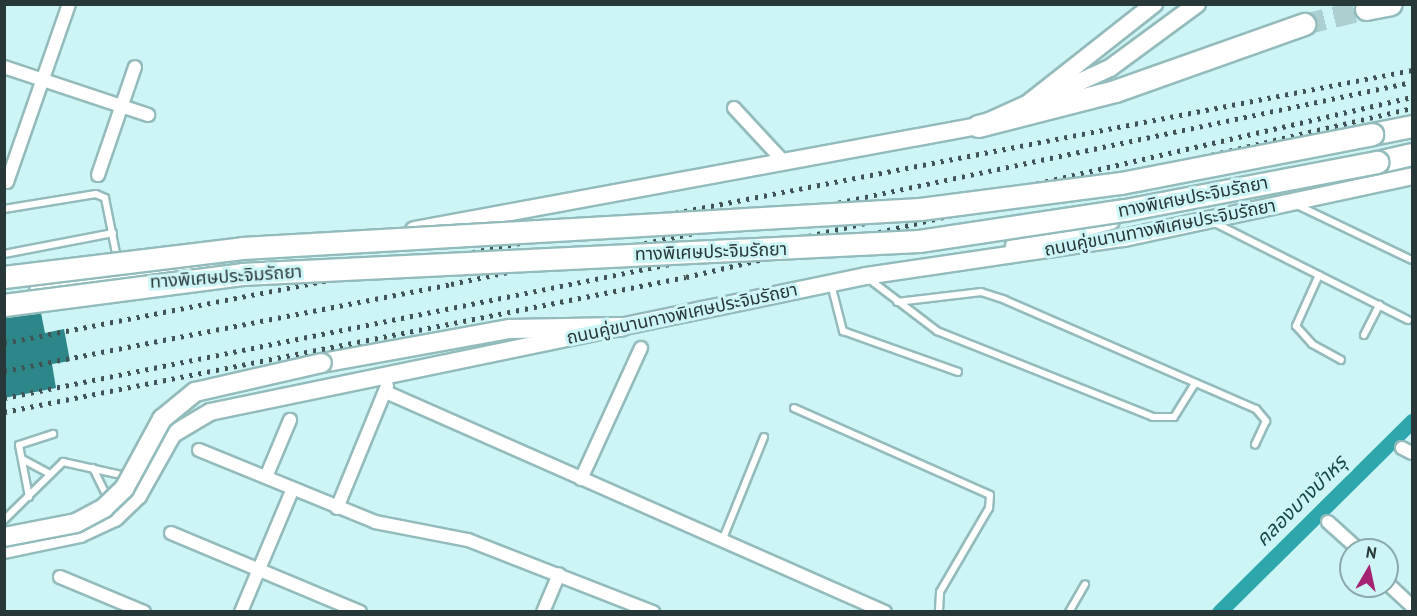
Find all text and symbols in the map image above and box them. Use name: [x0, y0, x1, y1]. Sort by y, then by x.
street label: ทางพิเศษประจิมรัถยา: [1116, 172, 1270, 222]
street label: ถนนคู่ขนานทางพิเศษประจิมรัถยา: [1042, 195, 1278, 261]
street label: ทางพิเศษประจิมรัถยา: [634, 239, 788, 265]
street label: ทางพิเศษประจิมรัถยา: [149, 261, 303, 293]
street label: ถนนคู่ขนานทางพิเศษประจิมรัถยา: [565, 279, 799, 349]
water label: คลองบางบำหรุ: [1251, 451, 1351, 551]
north arrow: [1339, 538, 1399, 598]
text: N: [1365, 541, 1378, 563]

